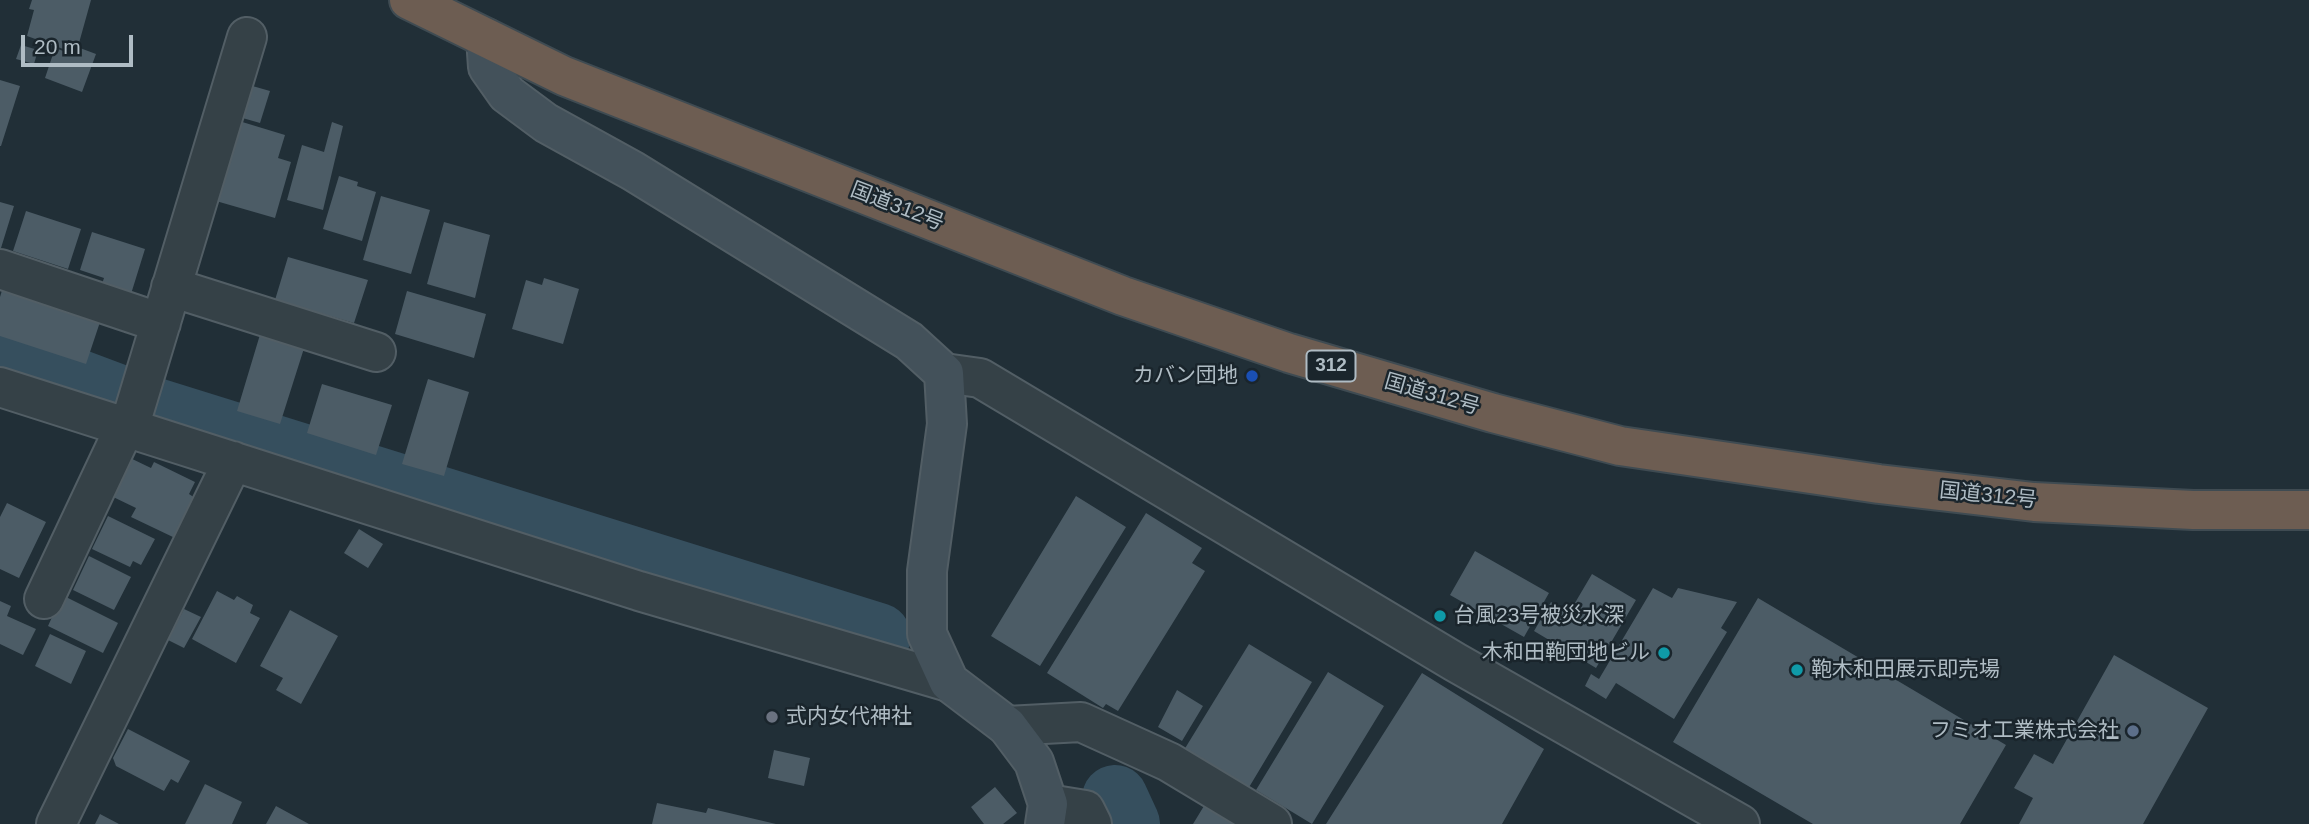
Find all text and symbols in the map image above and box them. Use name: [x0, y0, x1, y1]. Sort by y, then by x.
scale bar: [24, 21, 136, 65]
text: 20 m: [34, 35, 81, 58]
street label: 国道312号: [847, 178, 947, 236]
road number: 312: [1306, 350, 1356, 382]
place label: カバン団地: [1133, 363, 1238, 389]
marker: カバン団地: [1244, 368, 1260, 384]
street label: 国道312号: [1381, 369, 1483, 421]
street label: 国道312号: [1938, 478, 2038, 514]
place label: 台風23号被災水深: [1454, 603, 1624, 629]
marker: 台風23号被災水深: [1432, 608, 1448, 624]
place label: 木和田鞄団地ビル: [1482, 640, 1650, 666]
marker: 木和田鞄団地ビル: [1656, 645, 1672, 661]
place label: 鞄木和田展示即売場: [1811, 657, 2000, 683]
marker: 鞄木和田展示即売場: [1789, 662, 1805, 678]
place label: 式内女代神社: [786, 704, 912, 730]
marker: 式内女代神社: [764, 709, 780, 725]
place label: フミオ工業株式会社: [1930, 718, 2119, 744]
marker: フミオ工業株式会社: [2125, 723, 2141, 739]

